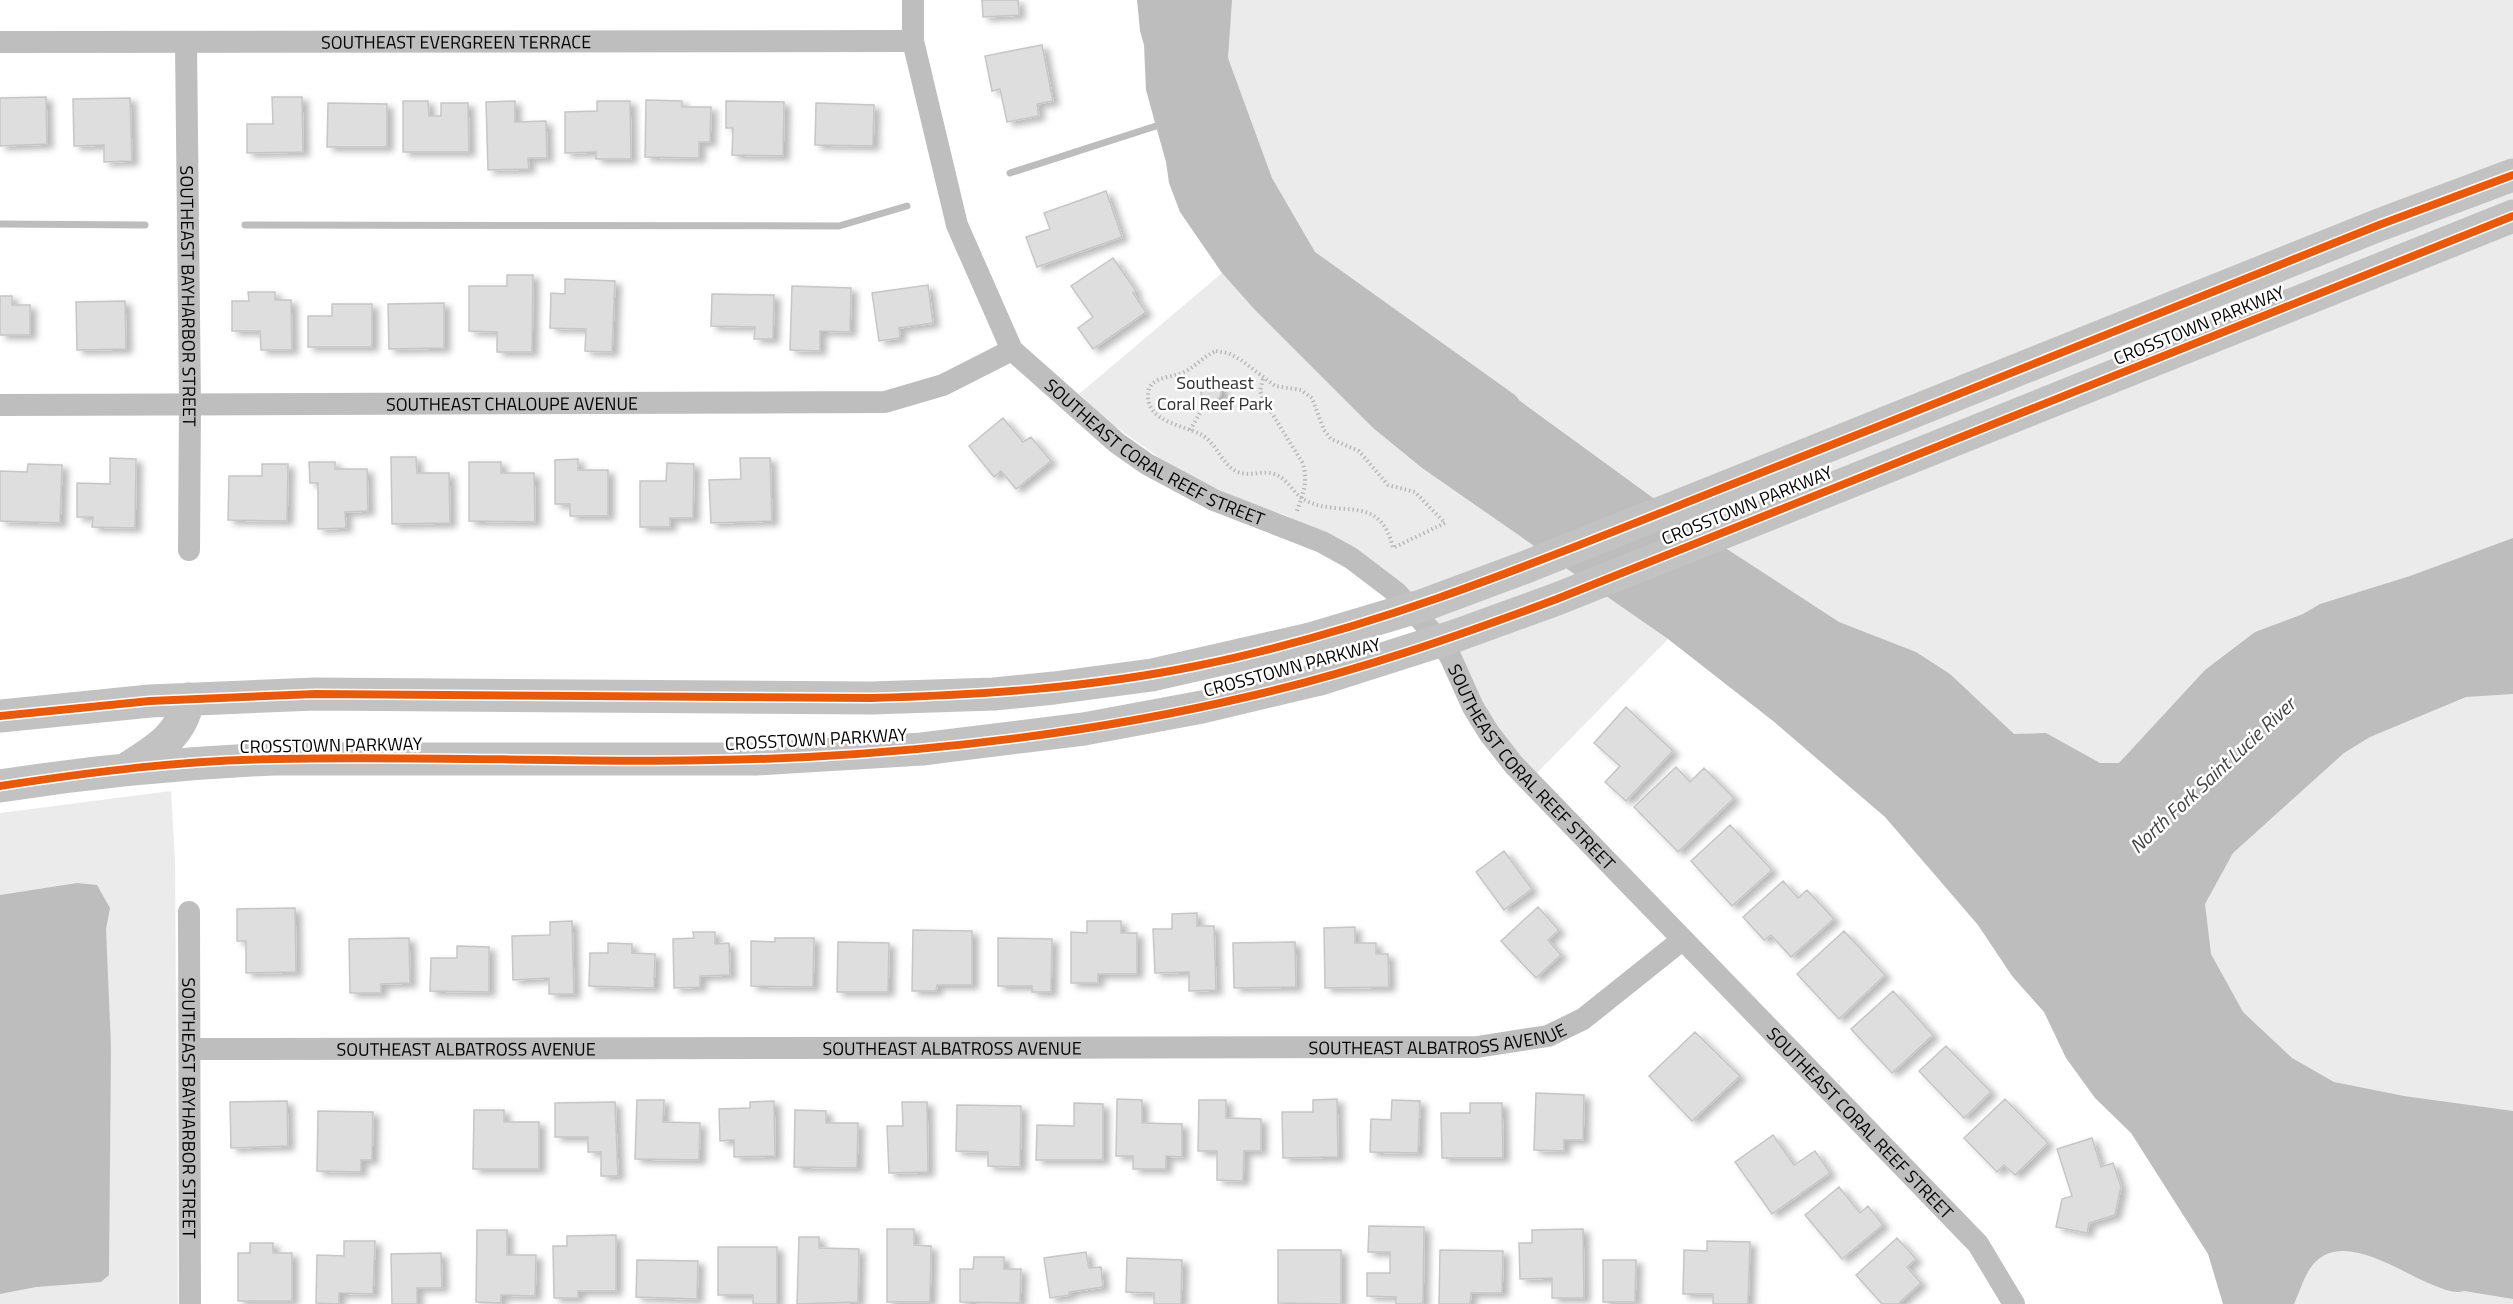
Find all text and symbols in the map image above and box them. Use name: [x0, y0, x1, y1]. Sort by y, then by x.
street label: SOUTHEAST EVERGREEN TERRACE: [321, 28, 591, 55]
street label: SOUTHEAST BAYHARBOR STREET: [174, 165, 204, 427]
street label: CROSSTOWN PARKWAY: [2109, 278, 2289, 372]
park label: Southeast Coral Reef Park: [1157, 369, 1273, 417]
street label: SOUTHEAST CORAL REEF STREET: [1039, 372, 1269, 532]
street label: SOUTHEAST CHALOUPE AVENUE: [386, 389, 638, 417]
street label: CROSSTOWN PARKWAY: [1657, 458, 1837, 552]
street label: CROSSTOWN PARKWAY: [1200, 630, 1384, 704]
street label: SOUTHEAST CORAL REEF STREET: [1442, 659, 1622, 876]
water label: North Fork Saint Lucie River: [2122, 688, 2304, 860]
street label: CROSSTOWN PARKWAY: [724, 721, 908, 757]
street label: CROSSTOWN PARKWAY: [239, 730, 423, 760]
street label: SOUTHEAST BAYHARBOR STREET: [176, 978, 203, 1239]
street label: SOUTHEAST ALBATROSS AVENUE: [1308, 1016, 1571, 1061]
street label: SOUTHEAST CORAL REEF STREET: [1761, 1020, 1961, 1225]
street label: SOUTHEAST ALBATROSS AVENUE: [822, 1034, 1082, 1062]
street label: SOUTHEAST ALBATROSS AVENUE: [336, 1035, 596, 1062]

